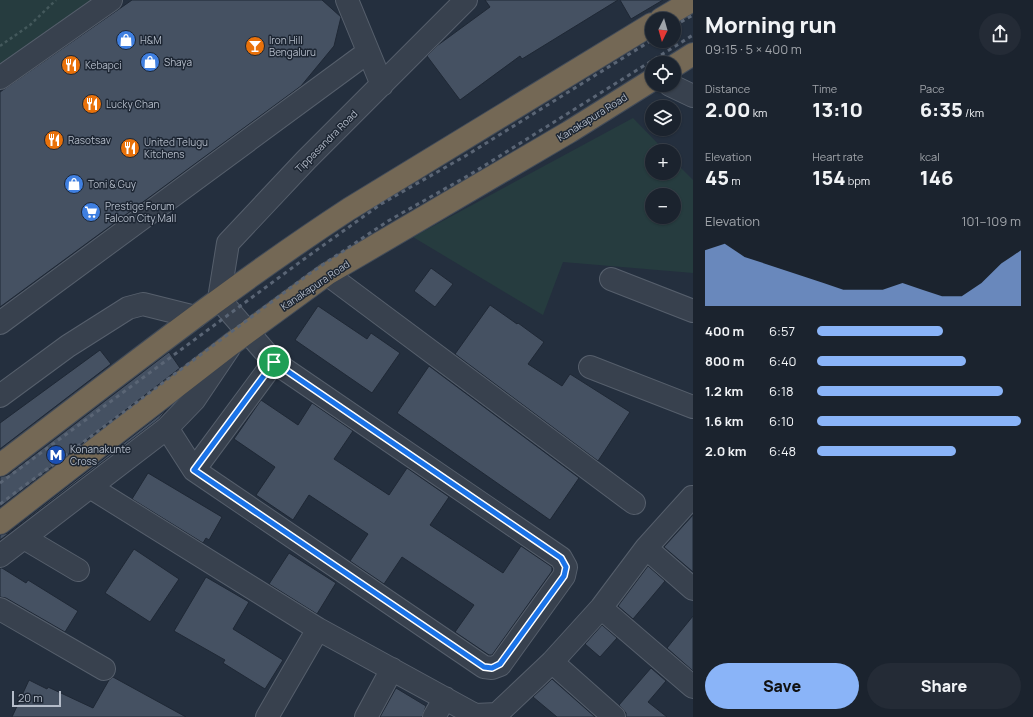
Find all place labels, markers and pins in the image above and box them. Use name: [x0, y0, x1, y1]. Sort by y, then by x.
shop icon: H&M: [115, 29, 137, 51]
place label: H&M: [140, 33, 162, 47]
place label: Iron Hill Bengaluru: [269, 33, 316, 59]
bar icon: Iron Hill Bengaluru: [244, 35, 266, 57]
shop icon: Shaya: [139, 51, 161, 73]
restaurant icon: Kebapci: [60, 54, 82, 76]
place label: Shaya: [164, 55, 192, 69]
place label: Kebapci: [85, 58, 122, 72]
restaurant icon: Lucky Chan: [81, 93, 103, 115]
place label: Lucky Chan: [106, 97, 159, 111]
restaurant icon: Rasotsav: [43, 129, 65, 151]
place label: Rasotsav: [68, 133, 111, 147]
place label: United Telugu Kitchens: [144, 135, 208, 161]
restaurant icon: United Telugu Kitchens: [119, 137, 141, 159]
shop icon: Toni & Guy: [63, 173, 85, 195]
place label: Toni & Guy: [88, 177, 137, 191]
place label: Prestige Forum Falcon City Mall: [105, 199, 176, 225]
supermarket icon: Prestige Forum Falcon City Mall: [80, 201, 102, 223]
pin: [257, 345, 291, 379]
place label: Konanakunte Cross: [70, 442, 131, 468]
metro station icon: Konanakunte Cross: [45, 444, 67, 466]

